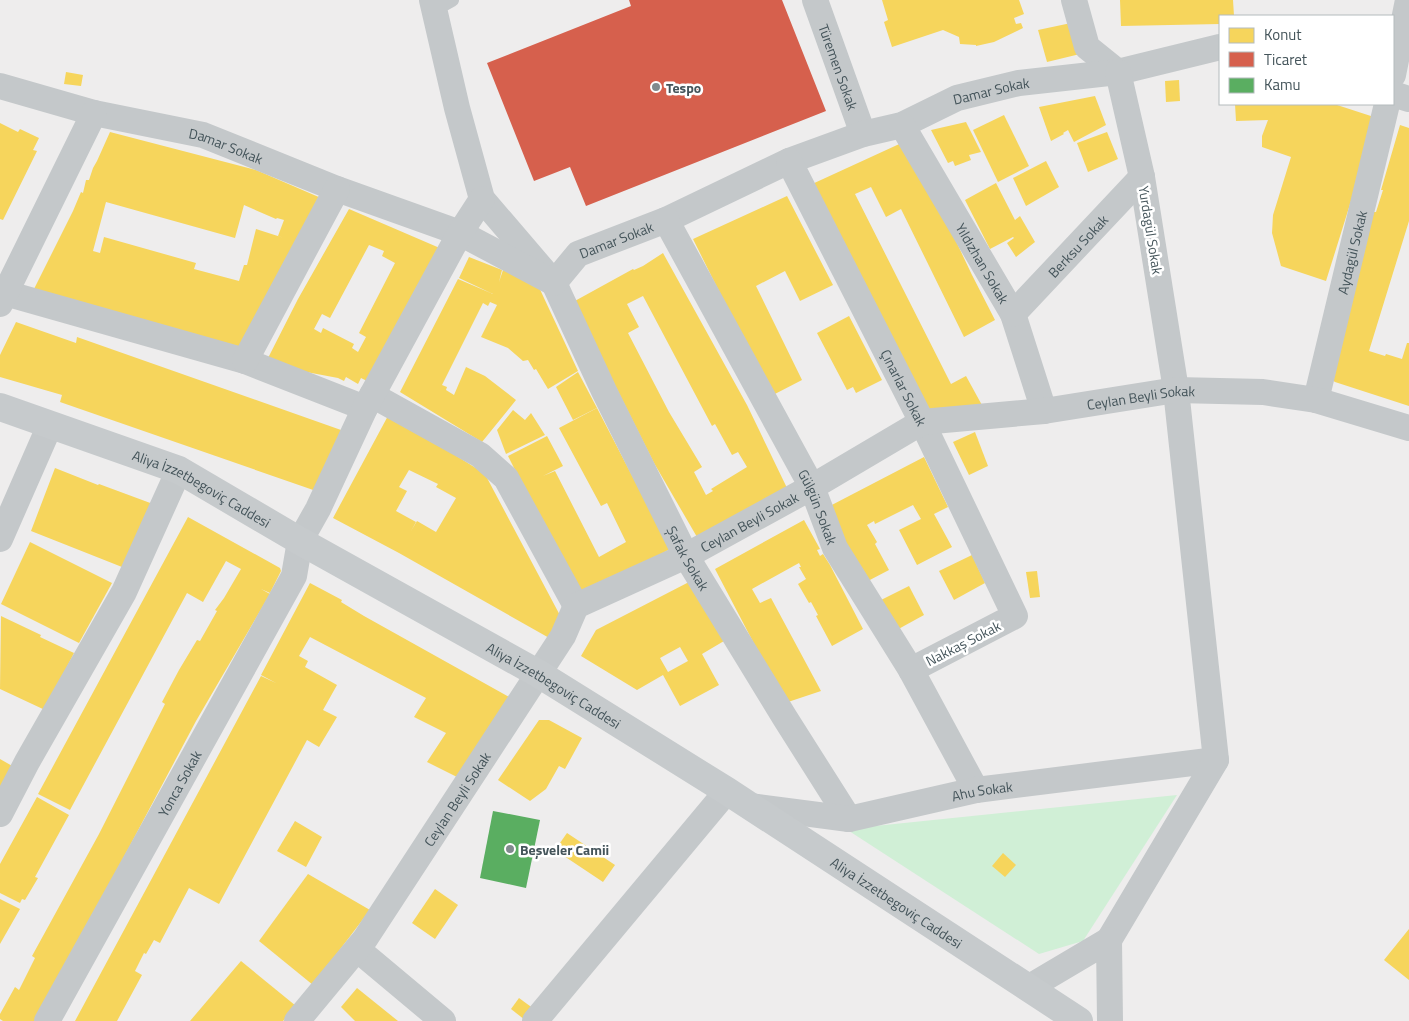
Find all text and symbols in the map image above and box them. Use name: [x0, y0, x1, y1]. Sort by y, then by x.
legend: [1219, 15, 1394, 105]
street label: Türemen Sokak: [814, 21, 864, 113]
text: Konut: [1264, 23, 1302, 46]
text: Ticaret: [1264, 48, 1308, 71]
street label: Damar Sokak: [951, 71, 1031, 109]
text: Kamu: [1264, 73, 1301, 96]
place label: Tespo: [666, 77, 701, 98]
marker: Tespo: [650, 81, 662, 93]
street label: Damar Sokak: [187, 122, 267, 169]
street label: Yurdagül Sokak: [1134, 184, 1168, 276]
street label: Aydagül Sokak: [1331, 208, 1372, 296]
street label: Berksu Sokak: [1042, 209, 1113, 282]
street label: Damar Sokak: [576, 215, 657, 263]
street label: Yıldızhan Sokak: [951, 219, 1015, 308]
street label: Çınarlar Sokak: [876, 345, 933, 430]
street label: Ceylan Beyli Sokak: [1085, 379, 1196, 415]
street label: Aliya İzzetbegoviç Caddesi: [130, 444, 275, 532]
street label: Gülgün Sokak: [794, 465, 843, 548]
street label: Ceylan Beyli Sokak: [696, 486, 802, 557]
street label: Şafak Sokak: [662, 522, 715, 595]
street label: Nakkaş Sokak: [922, 615, 1004, 671]
street label: Aliya İzzetbegoviç Caddesi: [483, 636, 625, 733]
street label: Yonca Sokak: [152, 746, 206, 820]
street label: Ceylan Beyli Sokak: [418, 747, 495, 850]
street label: Ahu Sokak: [949, 775, 1014, 806]
place label: Beşveler Camii: [520, 839, 609, 860]
marker: Beşveler Camii: [504, 843, 516, 855]
street label: Aliya İzzetbegoviç Caddesi: [827, 851, 967, 953]

